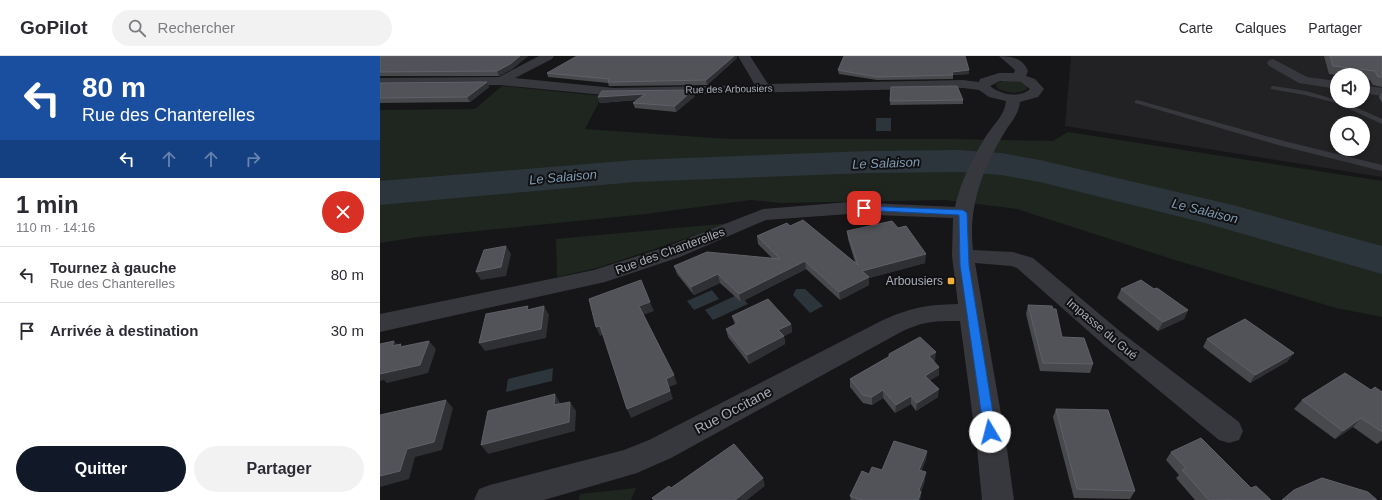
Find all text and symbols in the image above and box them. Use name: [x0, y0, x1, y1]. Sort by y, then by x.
search box: [112, 10, 392, 46]
text: GoPilot: [20, 17, 88, 38]
icon: search: [126, 17, 148, 39]
text: Rechercher: [158, 19, 235, 36]
text: Carte: [1179, 20, 1213, 36]
text: Calques: [1235, 20, 1286, 36]
text: Partager: [1308, 20, 1362, 36]
map controls: [1330, 68, 1370, 156]
button: sound: [1330, 68, 1370, 108]
icon: left: [16, 72, 68, 124]
text: 80 m: [82, 72, 146, 103]
street label: Rue des Arbousiers: [685, 83, 773, 95]
text: Rue des Chanterelles: [82, 105, 255, 125]
button: search: [1330, 116, 1370, 156]
icon: left: [116, 148, 138, 170]
icon: ahead: [158, 148, 180, 170]
icon: ahead: [200, 148, 222, 170]
icon: right: [242, 148, 264, 170]
water label: Le Salaison: [852, 154, 920, 172]
water label: Le Salaison: [528, 167, 598, 187]
text: 1 min: [16, 191, 79, 218]
button: close: [322, 191, 364, 233]
pin: [847, 191, 881, 225]
water label: Le Salaison: [1170, 196, 1240, 226]
icon: arrive: [853, 197, 875, 219]
text: 110 m · 14:16: [16, 220, 95, 235]
street label: Rue des Chanterelles: [613, 225, 727, 277]
text: Tournez à gauche: [50, 259, 176, 276]
icon: left: [16, 264, 38, 286]
text: 80 m: [331, 266, 364, 283]
place label: Arbousiers: [886, 274, 943, 288]
text: Rue des Chanterelles: [50, 276, 175, 291]
marker: Arbousiers: [946, 276, 956, 286]
street label: Impasse du Gué: [1064, 295, 1140, 363]
icon: arrive: [16, 320, 38, 342]
text: Arrivée à destination: [50, 322, 198, 339]
text: 30 m: [331, 322, 364, 339]
street label: Rue Occitane: [692, 383, 774, 437]
position arrow: [969, 411, 1011, 453]
button: Quitter: [16, 446, 186, 492]
button: Partager: [194, 446, 364, 492]

